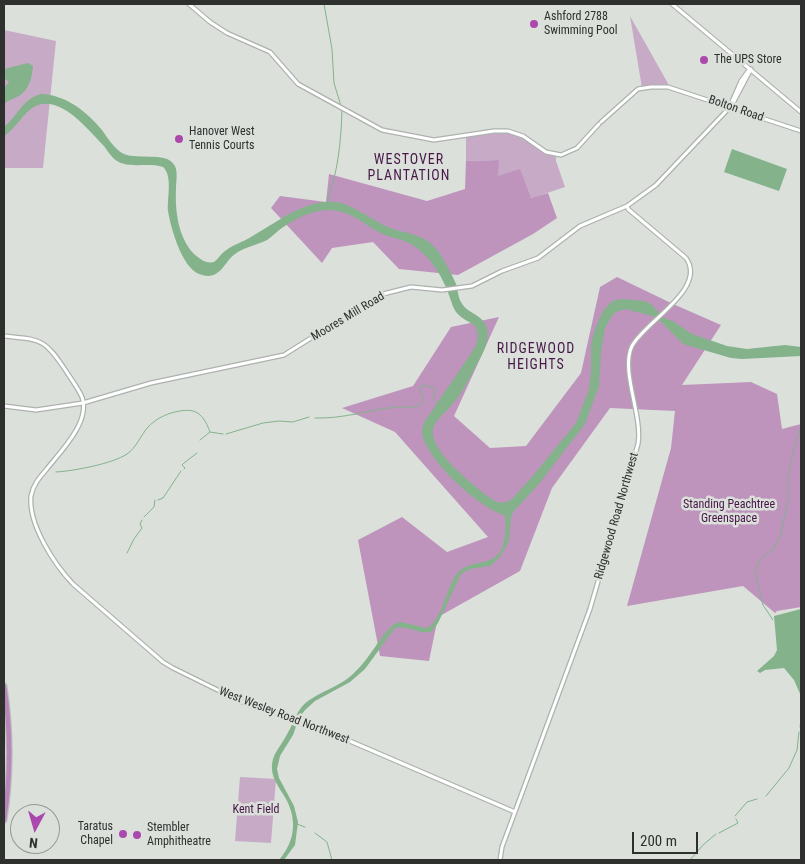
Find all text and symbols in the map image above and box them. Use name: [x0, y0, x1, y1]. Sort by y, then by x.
place label: Ashford 2788 Swimming Pool: [544, 10, 617, 38]
marker: Ashford 2788 Swimming Pool: [528, 18, 540, 30]
place label: The UPS Store: [714, 53, 782, 67]
marker: The UPS Store: [698, 54, 710, 66]
street label: Bolton Road: [706, 93, 766, 125]
place label: Hanover West Tennis Courts: [189, 125, 255, 153]
marker: Hanover West Tennis Courts: [173, 133, 185, 145]
district label: WESTOVER PLANTATION: [366, 152, 452, 184]
street label: Moores Mill Road: [309, 290, 387, 344]
district label: RIDGEWOOD HEIGHTS: [496, 341, 576, 374]
street label: Ridgewood Road Northwest: [592, 451, 642, 581]
park label: Standing Peachtree Greenspace: [683, 498, 775, 526]
street label: West Wesley Road Northwest: [217, 684, 351, 748]
park label: Kent Field: [233, 803, 279, 817]
north arrow: [10, 804, 60, 854]
place label: Taratus Chapel: [78, 820, 113, 848]
place label: Stembler Amphitheatre: [147, 821, 211, 849]
scale bar: [635, 822, 701, 854]
marker: Taratus Chapel: [117, 828, 129, 840]
marker: Stembler Amphitheatre: [131, 829, 143, 841]
text: 200 m: [640, 832, 677, 850]
text: N: [28, 835, 39, 851]

